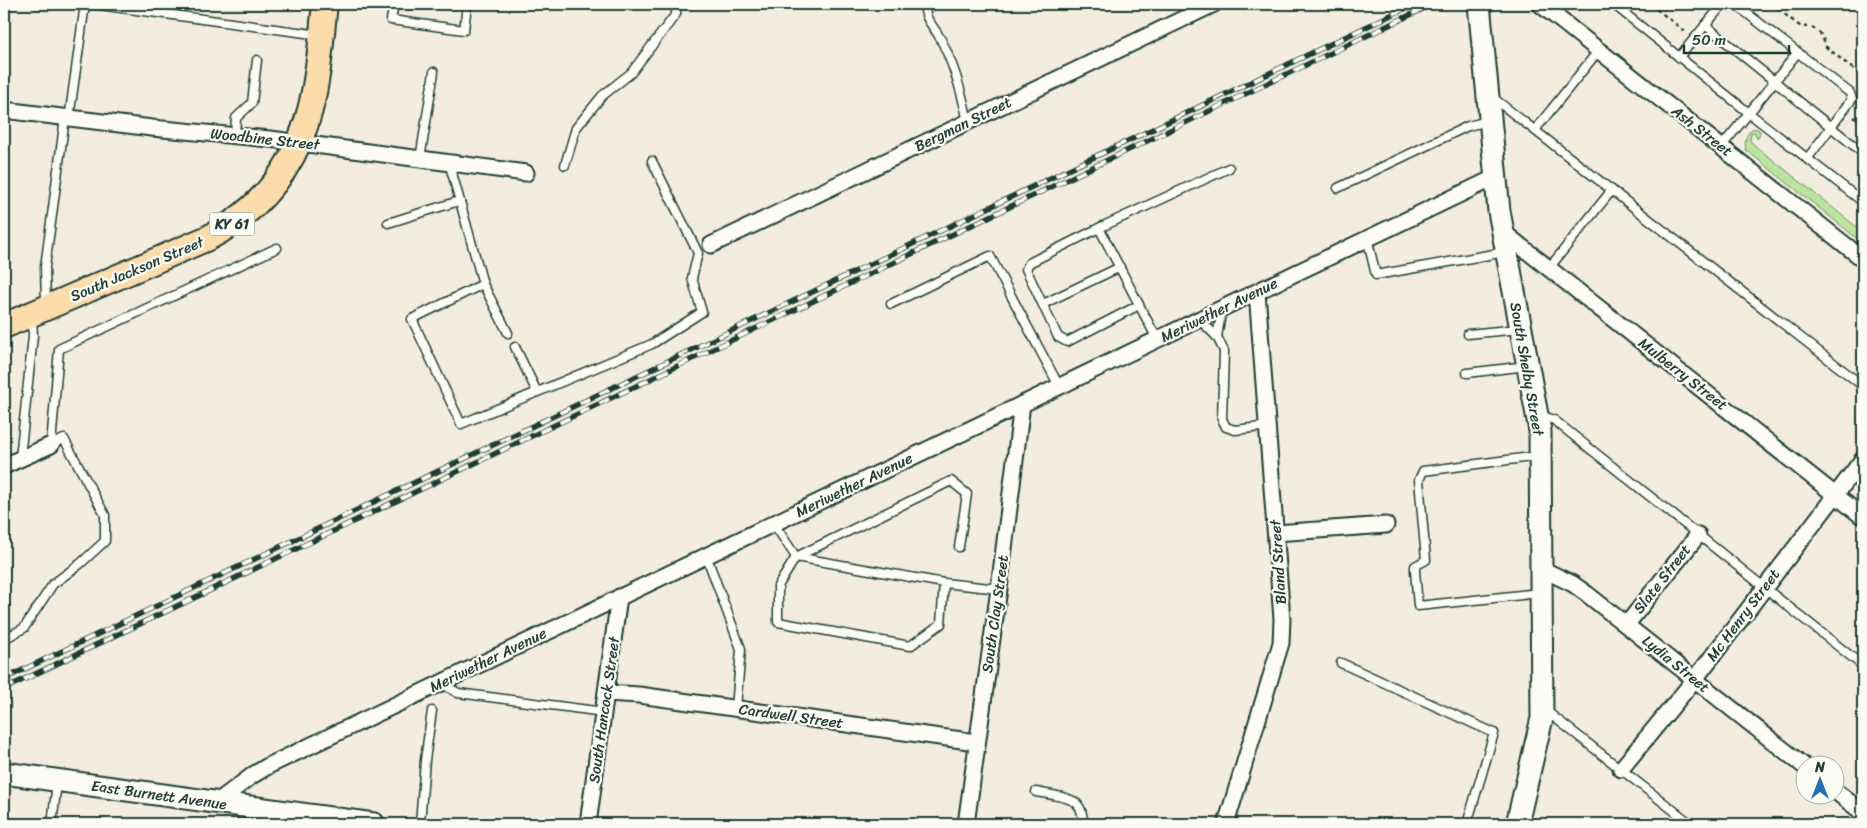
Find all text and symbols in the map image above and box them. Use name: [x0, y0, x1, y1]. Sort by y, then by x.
scale bar: [1684, 22, 1790, 54]
text: 50 m: [1692, 27, 1727, 53]
street label: Bergman Street: [910, 89, 1017, 159]
street label: Ash Street: [1665, 98, 1739, 164]
street label: Woodbine Street: [209, 120, 322, 158]
road number: KY 61: [210, 212, 254, 235]
street label: South Jackson Street: [66, 229, 209, 309]
street label: Meriwether Avenue: [1156, 270, 1282, 350]
street label: South Shelby Street: [1502, 300, 1552, 439]
street label: Mulberry Street: [1632, 331, 1734, 418]
street label: Meriwether Avenue: [791, 445, 917, 525]
street label: Bland Street: [1262, 518, 1294, 605]
street label: Slate Street: [1626, 538, 1698, 620]
street label: South Clay Street: [974, 553, 1016, 675]
street label: Mc Henry Street: [1699, 563, 1787, 667]
street label: Meriwether Avenue: [425, 620, 551, 700]
street label: Lydia Street: [1636, 628, 1716, 700]
street label: South Hancock Street: [581, 634, 627, 785]
street label: Cardwell Street: [737, 696, 845, 736]
text: N: [1814, 755, 1825, 780]
north arrow: [1794, 756, 1844, 806]
street label: East Burnett Avenue: [90, 773, 228, 817]

